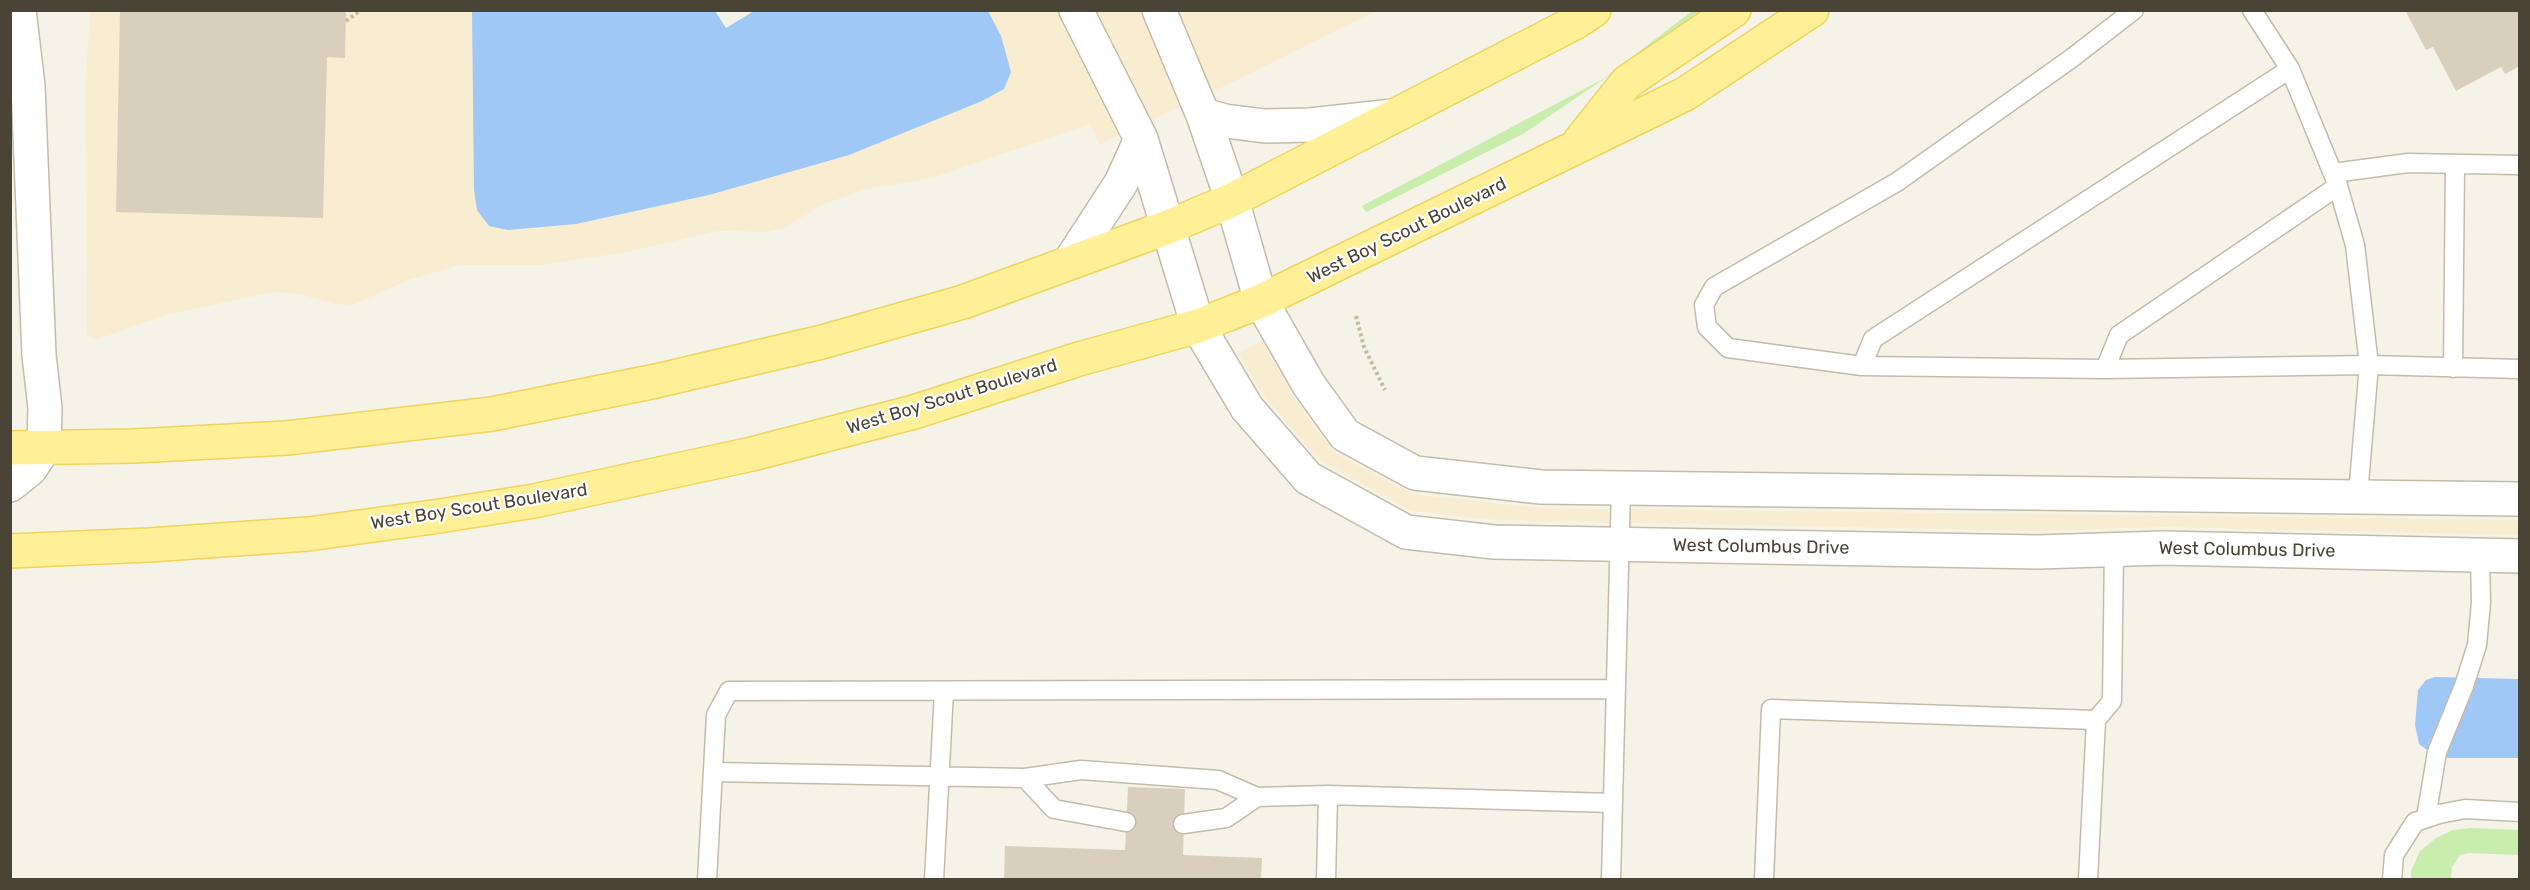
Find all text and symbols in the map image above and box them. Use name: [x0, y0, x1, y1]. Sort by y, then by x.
street label: West Boy Scout Boulevard: [1304, 173, 1510, 289]
street label: West Boy Scout Boulevard: [844, 355, 1060, 439]
street label: West Boy Scout Boulevard: [369, 479, 589, 535]
street label: West Columbus Drive: [1672, 535, 1850, 559]
street label: West Columbus Drive: [2158, 538, 2336, 562]

